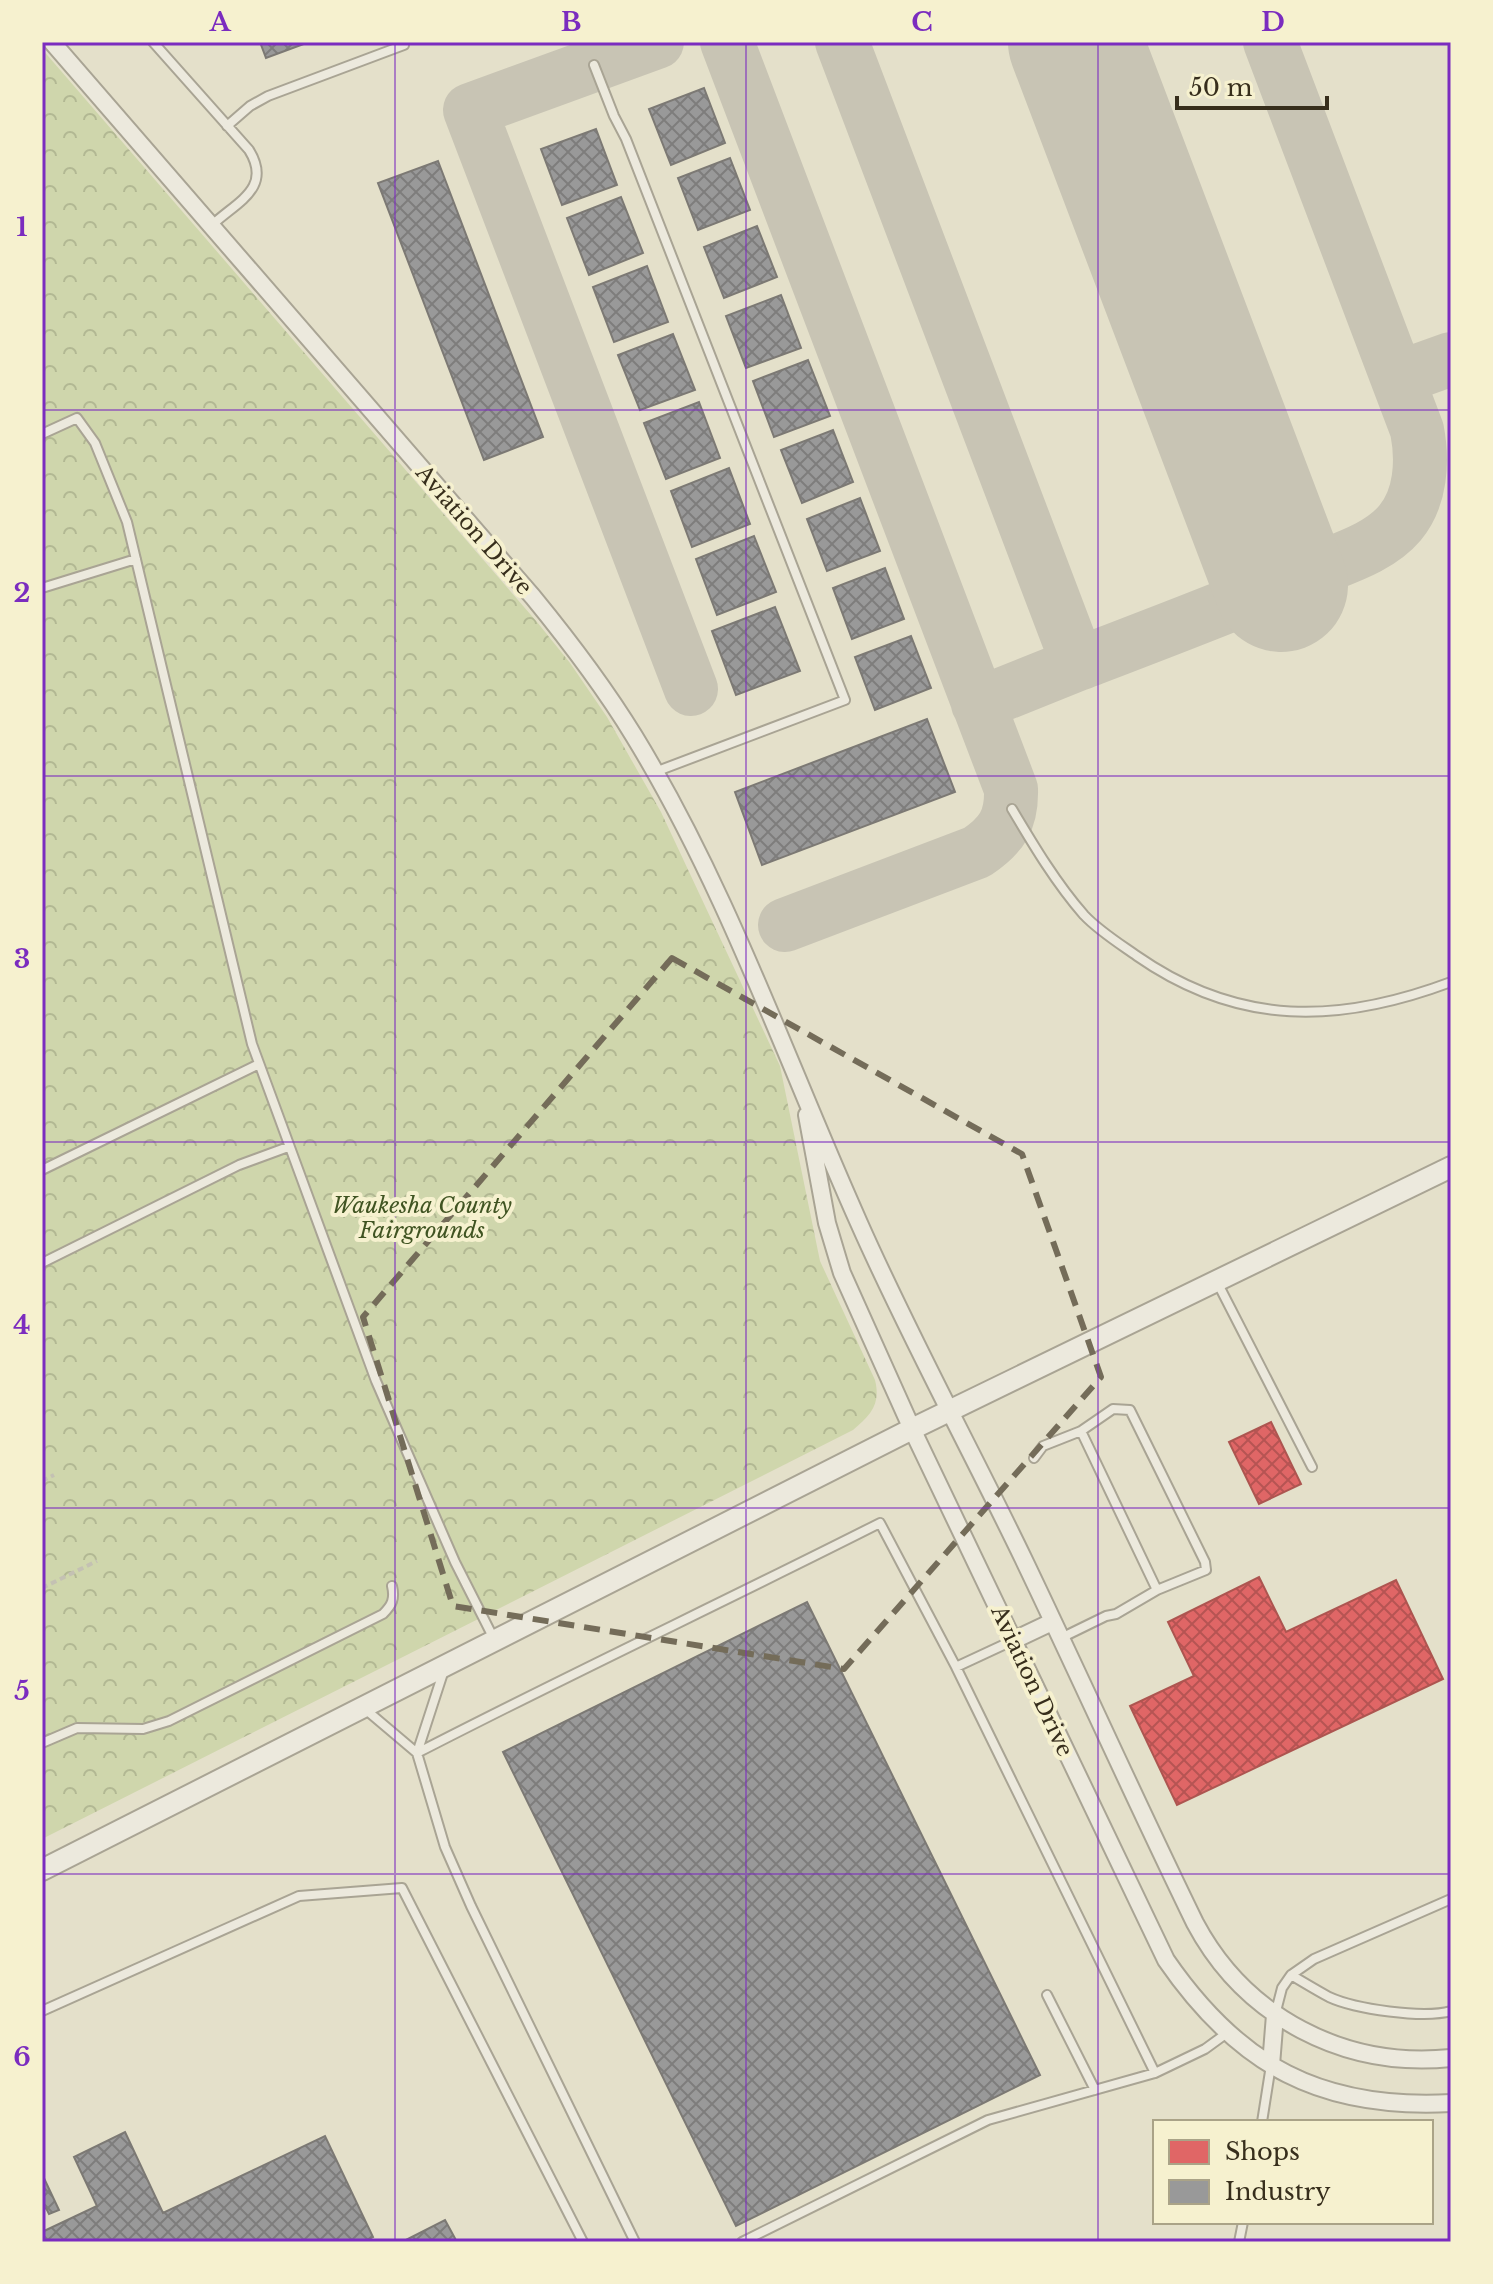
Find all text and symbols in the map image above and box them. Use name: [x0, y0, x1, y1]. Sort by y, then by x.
text: A: [208, 6, 231, 38]
text: B: [561, 6, 581, 38]
text: C: [911, 6, 933, 38]
text: D: [1261, 6, 1285, 38]
scale bar: [1177, 60, 1327, 110]
text: 50 m: [1189, 73, 1253, 102]
text: 1: [16, 211, 28, 243]
street label: Aviation Drive: [410, 459, 538, 601]
text: 2: [14, 577, 30, 609]
text: 3: [14, 943, 30, 975]
park label: Waukesha County Fairgrounds: [332, 1192, 513, 1244]
text: 4: [13, 1309, 31, 1341]
street label: Aviation Drive: [985, 1600, 1079, 1761]
text: 5: [14, 1675, 30, 1707]
text: 6: [13, 2041, 31, 2073]
legend: [1153, 2120, 1433, 2224]
text: Shops: [1225, 2137, 1300, 2166]
text: Industry: [1225, 2177, 1331, 2206]

